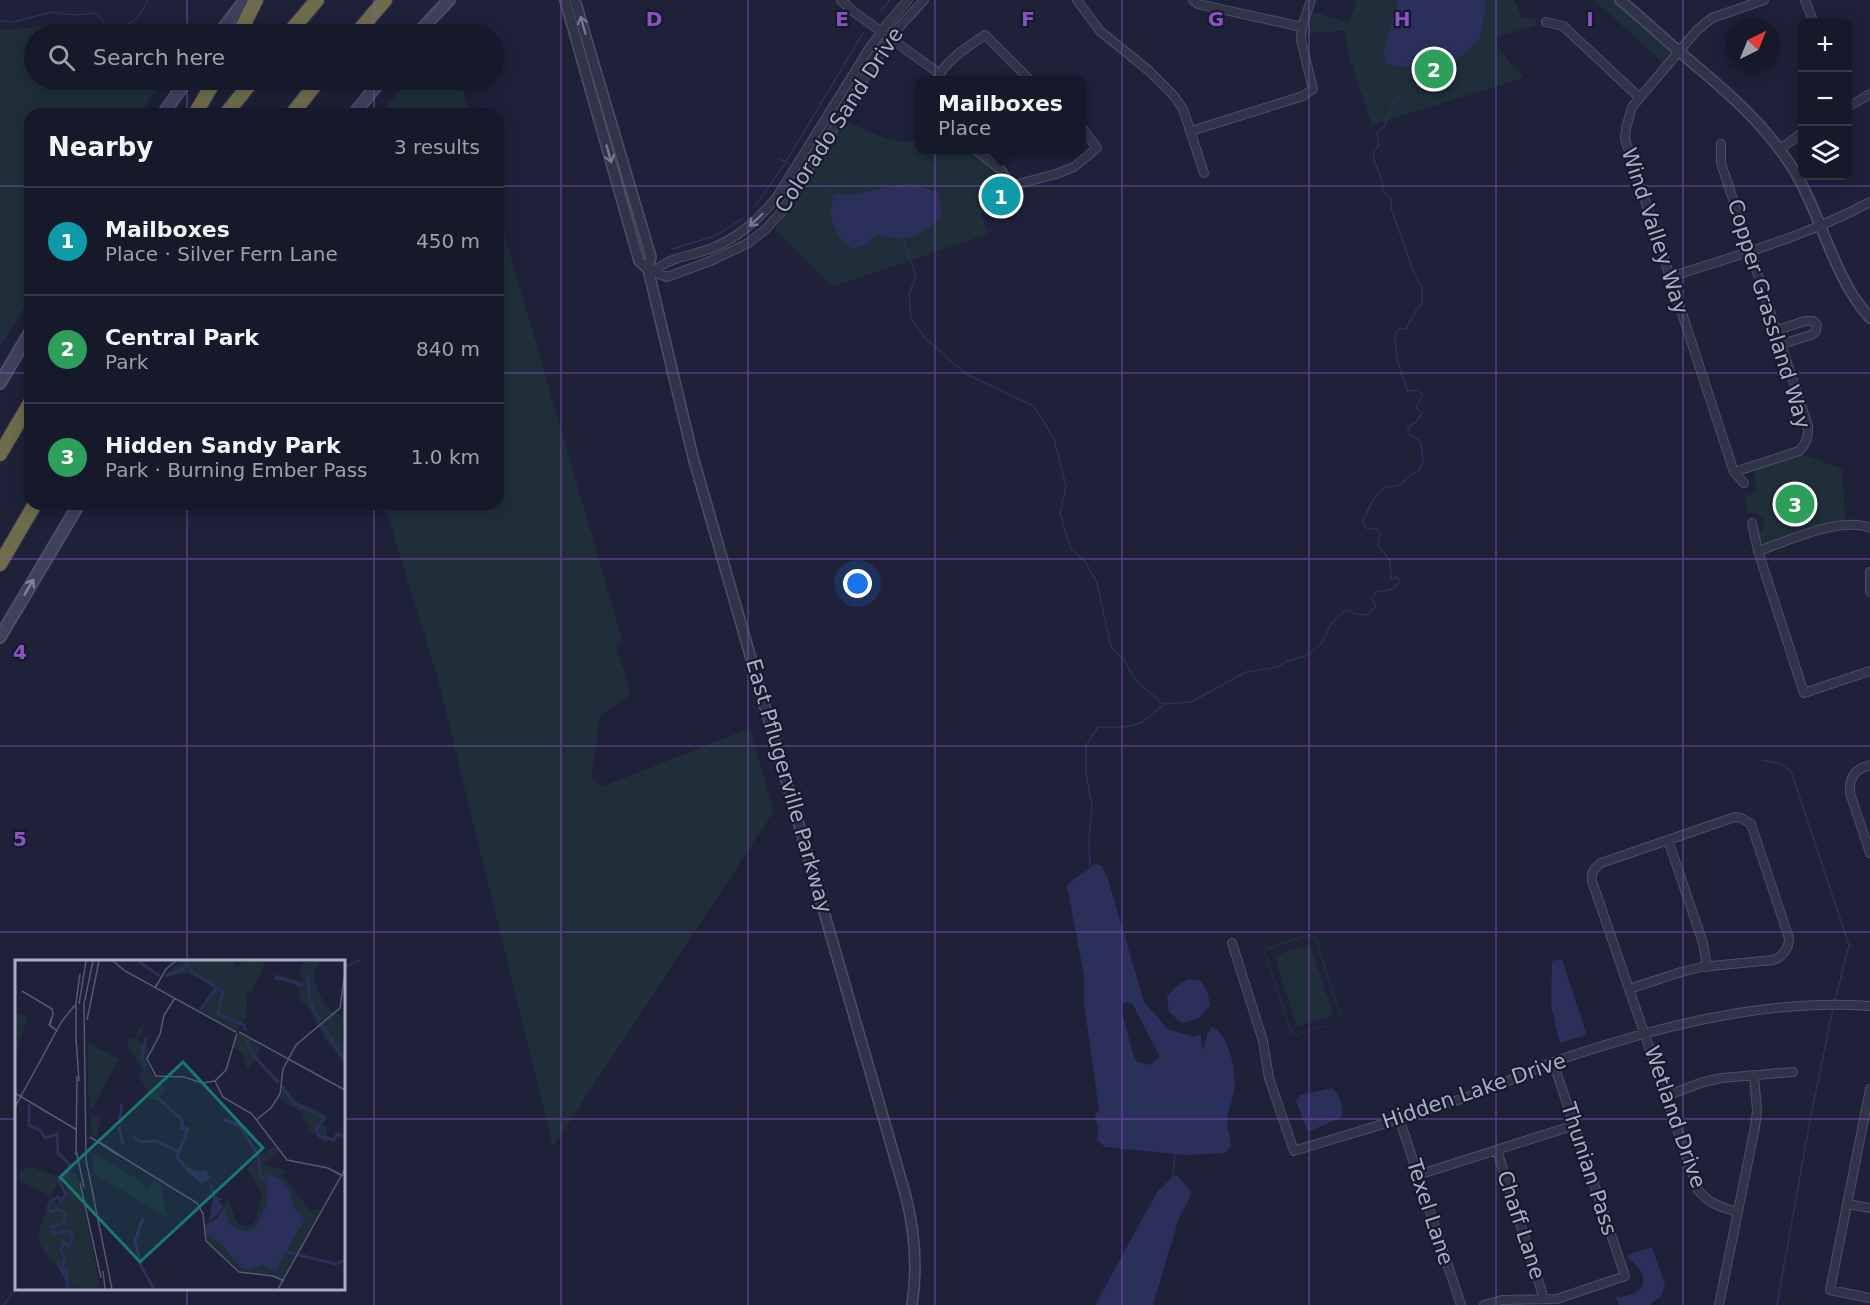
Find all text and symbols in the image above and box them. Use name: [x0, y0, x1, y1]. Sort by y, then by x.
text: D: [646, 7, 662, 31]
text: E: [835, 7, 849, 31]
text: F: [1021, 7, 1035, 31]
text: G: [1208, 7, 1224, 31]
text: H: [1394, 7, 1410, 31]
text: I: [1586, 7, 1594, 31]
one-way arrow: [577, 16, 588, 35]
north arrow: [1726, 18, 1780, 72]
map controls: [1798, 18, 1852, 180]
button: +: [1798, 18, 1852, 72]
street label: Colorado Sand Drive: [770, 23, 908, 217]
search box: [24, 24, 504, 90]
icon: search: [45, 41, 78, 74]
text: Search here: [93, 45, 225, 70]
pin: 2: [1414, 46, 1454, 92]
button: −: [1798, 72, 1852, 126]
popup: [915, 76, 1086, 154]
text: Mailboxes: [938, 91, 1063, 116]
text: Place: [938, 116, 991, 140]
button: layers: [1798, 126, 1852, 180]
text: Nearby: [48, 132, 153, 162]
text: 3 results: [394, 135, 480, 159]
one-way arrow: [603, 144, 615, 163]
street label: Wind Valley Way: [1617, 145, 1693, 317]
pin: 1: [982, 174, 1020, 218]
street label: Copper Grassland Way: [1723, 196, 1815, 432]
one-way arrow: [749, 213, 764, 227]
text: Mailboxes: [105, 217, 230, 242]
text: 1: [61, 229, 74, 253]
text: 450 m: [416, 229, 480, 253]
text: Place · Silver Fern Lane: [105, 242, 338, 266]
text: Central Park: [105, 325, 259, 350]
text: 2: [61, 337, 74, 361]
text: 840 m: [416, 337, 480, 361]
text: Park: [105, 350, 148, 374]
text: Hidden Sandy Park: [105, 433, 341, 458]
text: 3: [61, 445, 74, 469]
text: 1.0 km: [411, 445, 480, 469]
text: Park · Burning Ember Pass: [105, 458, 367, 482]
pin: 3: [1776, 482, 1814, 526]
your location: [843, 569, 872, 598]
one-way arrow: [24, 579, 36, 596]
text: 4: [13, 640, 27, 664]
street label: East Pflugerville Parkway: [741, 656, 837, 916]
text: 5: [13, 827, 27, 851]
inset map: [15, 960, 345, 1290]
street label: Wetland Drive: [1639, 1043, 1711, 1191]
street label: Hidden Lake Drive: [1379, 1048, 1569, 1134]
street label: Thunian Pass: [1556, 1099, 1622, 1238]
street label: Texel Lane: [1401, 1155, 1458, 1268]
street label: Chaff Lane: [1492, 1168, 1550, 1282]

